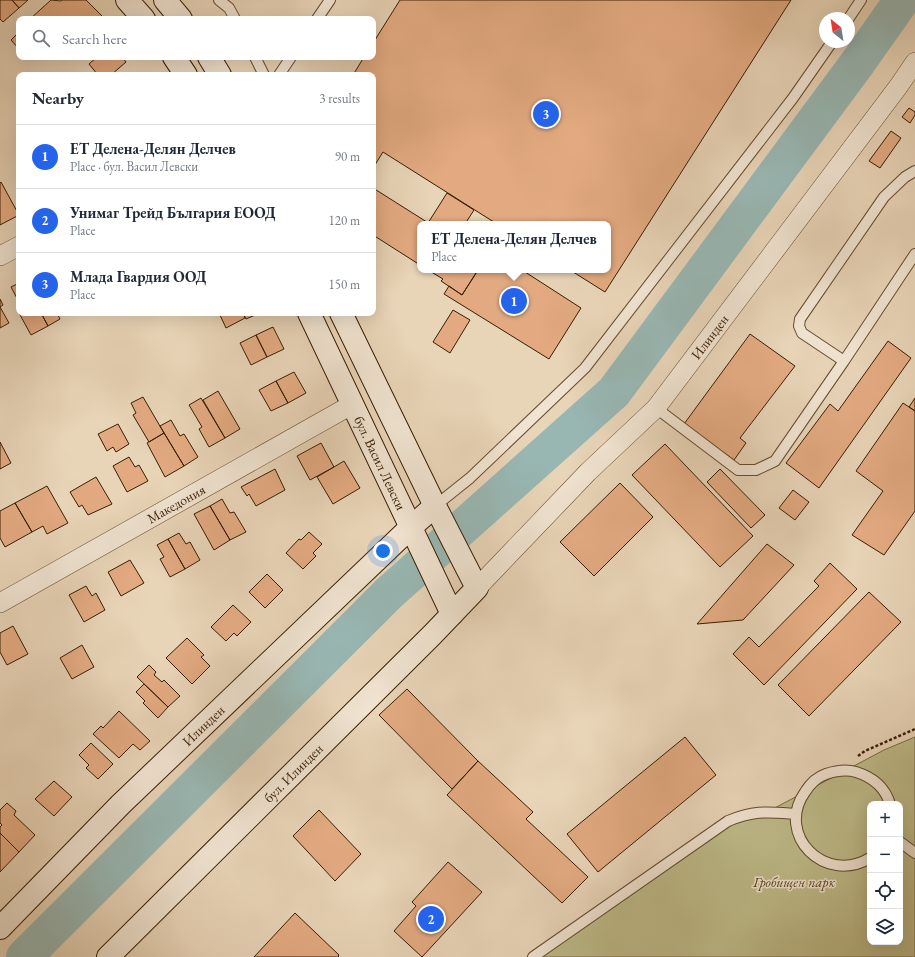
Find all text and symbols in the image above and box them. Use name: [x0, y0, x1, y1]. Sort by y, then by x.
north arrow: [819, 12, 855, 48]
search box: [16, 16, 376, 60]
icon: search: [30, 27, 52, 49]
text: Search here: [62, 29, 127, 48]
text: Nearby: [32, 87, 84, 109]
text: 3 results: [319, 90, 360, 107]
pin: 3: [533, 99, 559, 129]
text: ЕТ Делена-Делян Делчев: [70, 139, 236, 158]
text: 1: [42, 148, 48, 165]
text: 90 m: [335, 148, 360, 165]
text: Place · бул. Васил Левски: [70, 158, 198, 175]
text: Унимаг Трейд България ЕООД: [70, 203, 275, 222]
text: 2: [42, 212, 48, 229]
text: 120 m: [329, 212, 360, 229]
popup: [417, 221, 611, 273]
text: Place: [70, 222, 96, 239]
text: ЕТ Делена-Делян Делчев: [431, 229, 597, 248]
text: Place: [431, 248, 457, 265]
text: Млада Гвардия ООД: [70, 267, 206, 286]
text: 3: [42, 276, 48, 293]
text: 150 m: [329, 276, 360, 293]
text: Place: [70, 286, 96, 303]
pin: 1: [501, 286, 527, 316]
street label: Илинден: [687, 311, 732, 363]
street label: бул. Васил Левски: [350, 413, 411, 513]
street label: Македония: [144, 480, 208, 527]
your location: [373, 541, 393, 561]
street label: Илинден: [178, 701, 228, 750]
street label: бул. Илинден: [260, 740, 327, 806]
map controls: [867, 801, 903, 945]
button: +: [867, 801, 903, 837]
button: −: [867, 837, 903, 873]
park label: Гробищен парк: [752, 873, 835, 891]
button: locate: [867, 873, 903, 909]
pin: 2: [418, 904, 444, 934]
button: layers: [867, 909, 903, 945]

